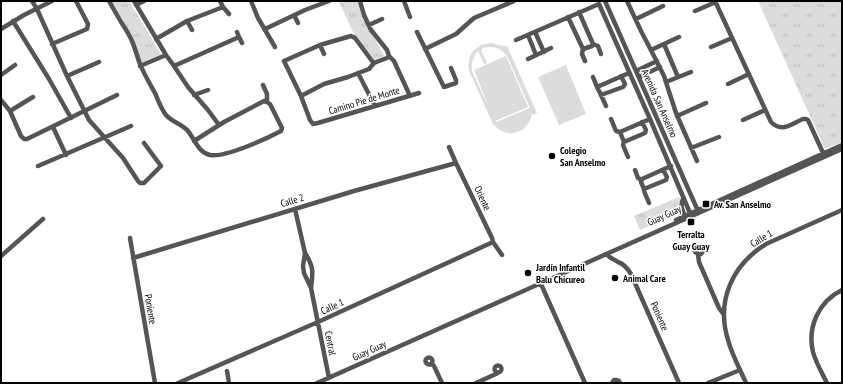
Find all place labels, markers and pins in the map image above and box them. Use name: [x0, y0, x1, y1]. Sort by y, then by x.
place label: Colegio San Anselmo: [560, 144, 606, 169]
marker: Colegio San Anselmo: [547, 151, 557, 161]
place label: Av. San Anselmo: [713, 198, 772, 211]
marker: Av. San Anselmo: [701, 199, 711, 209]
marker: Terralta Guay Guay: [686, 217, 696, 227]
place label: Terralta Guay Guay: [673, 228, 710, 253]
place label: Jardín Infantil Balu Chicureo: [535, 261, 586, 286]
marker: Jardín Infantil Balu Chicureo: [523, 268, 533, 278]
place label: Animal Care: [622, 272, 666, 285]
marker: Animal Care: [610, 273, 620, 283]

